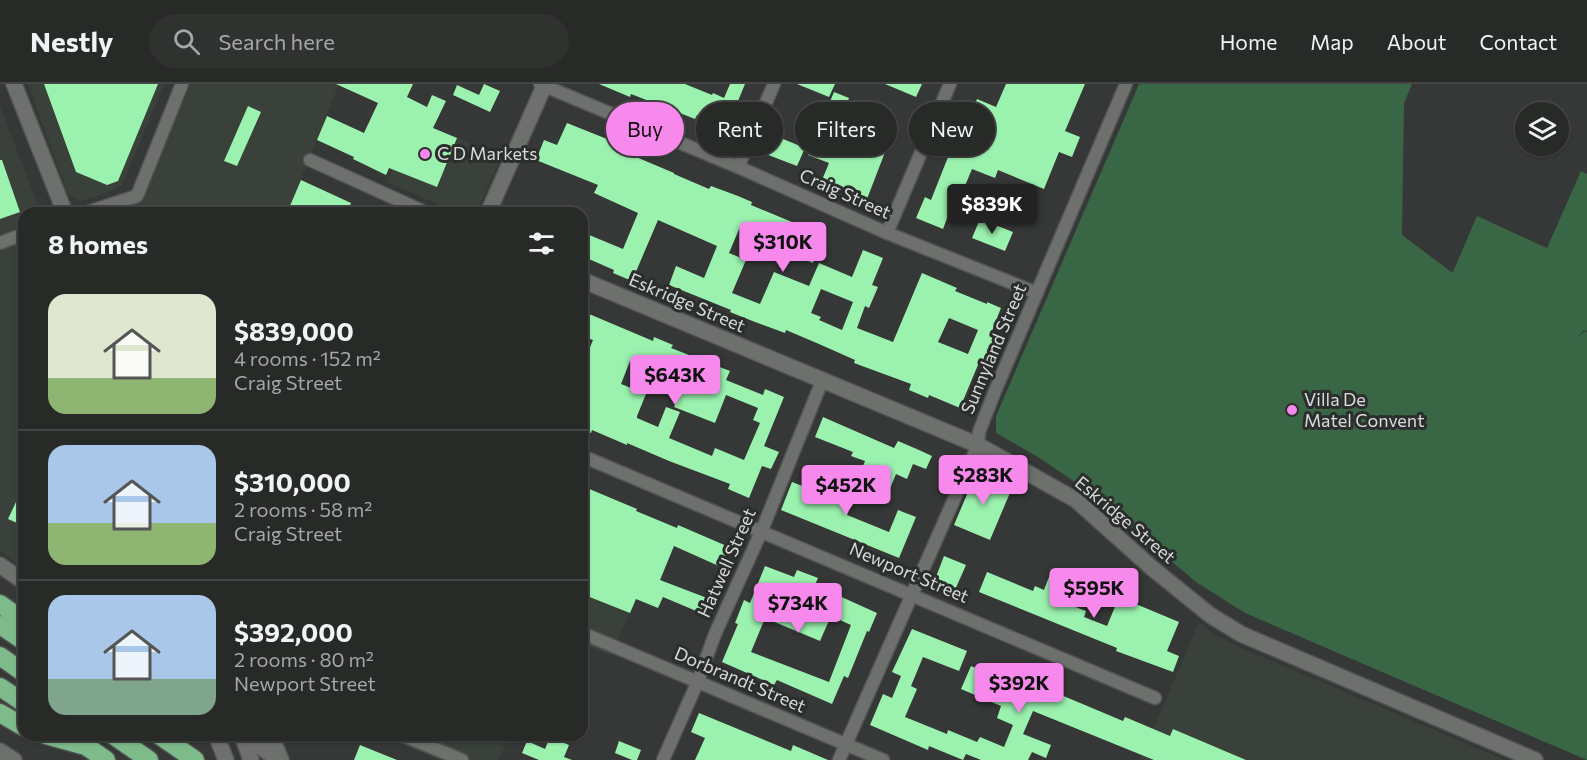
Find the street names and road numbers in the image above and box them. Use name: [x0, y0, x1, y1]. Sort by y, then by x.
street label: Craig Street: [796, 163, 894, 223]
street label: Eskridge Street: [626, 268, 749, 336]
street label: Sunnyland Street: [956, 280, 1030, 417]
street label: Eskridge Street: [1071, 471, 1180, 568]
street label: Hatwell Street: [692, 505, 760, 621]
street label: Newport Street: [846, 537, 972, 607]
street label: Dorbrandt Street: [671, 641, 809, 717]

